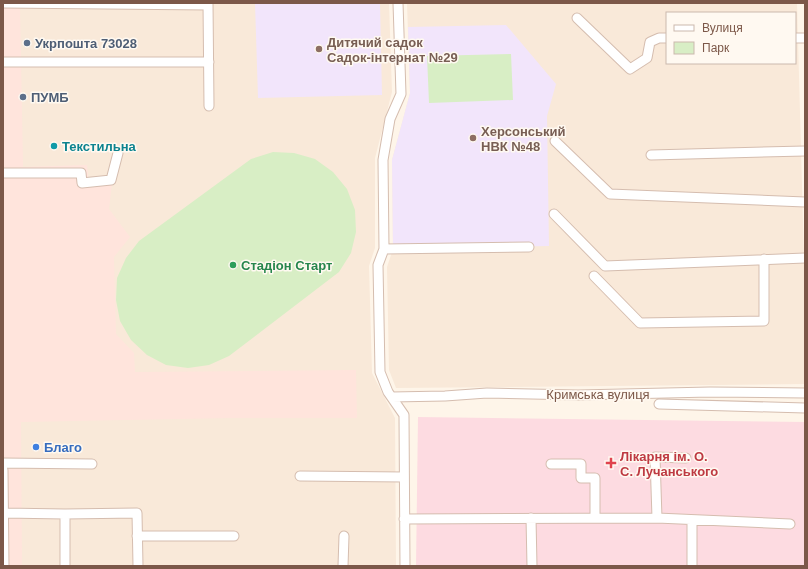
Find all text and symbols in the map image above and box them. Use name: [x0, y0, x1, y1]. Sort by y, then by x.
legend: [666, 12, 796, 64]
text: Вулиця: [702, 21, 743, 35]
place label: Дитячий садок Садок-інтернат №29: [327, 35, 458, 65]
place label: Укрпошта 73028: [35, 36, 137, 51]
marker: Укрпошта 73028: [22, 38, 32, 48]
text: Парк: [702, 41, 730, 55]
marker: Дитячий садок Садок-інтернат №29: [314, 44, 324, 54]
place label: ПУМБ: [31, 90, 69, 105]
marker: ПУМБ: [18, 92, 28, 102]
place label: Херсонський НВК №48: [481, 124, 566, 154]
marker: Херсонський НВК №48: [468, 133, 478, 143]
place label: Текстильна: [62, 139, 137, 154]
marker: Текстильна: [49, 141, 59, 151]
place label: Стадіон Старт: [241, 258, 332, 273]
marker: Стадіон Старт: [228, 260, 238, 270]
street label: Кримська вулиця: [546, 387, 650, 402]
place label: Благо: [44, 440, 82, 455]
marker: Благо: [31, 442, 41, 452]
place label: Лікарня ім. О. С. Лучанського: [620, 449, 718, 479]
marker: Лікарня ім. О. С. Лучанського: [605, 457, 617, 469]

